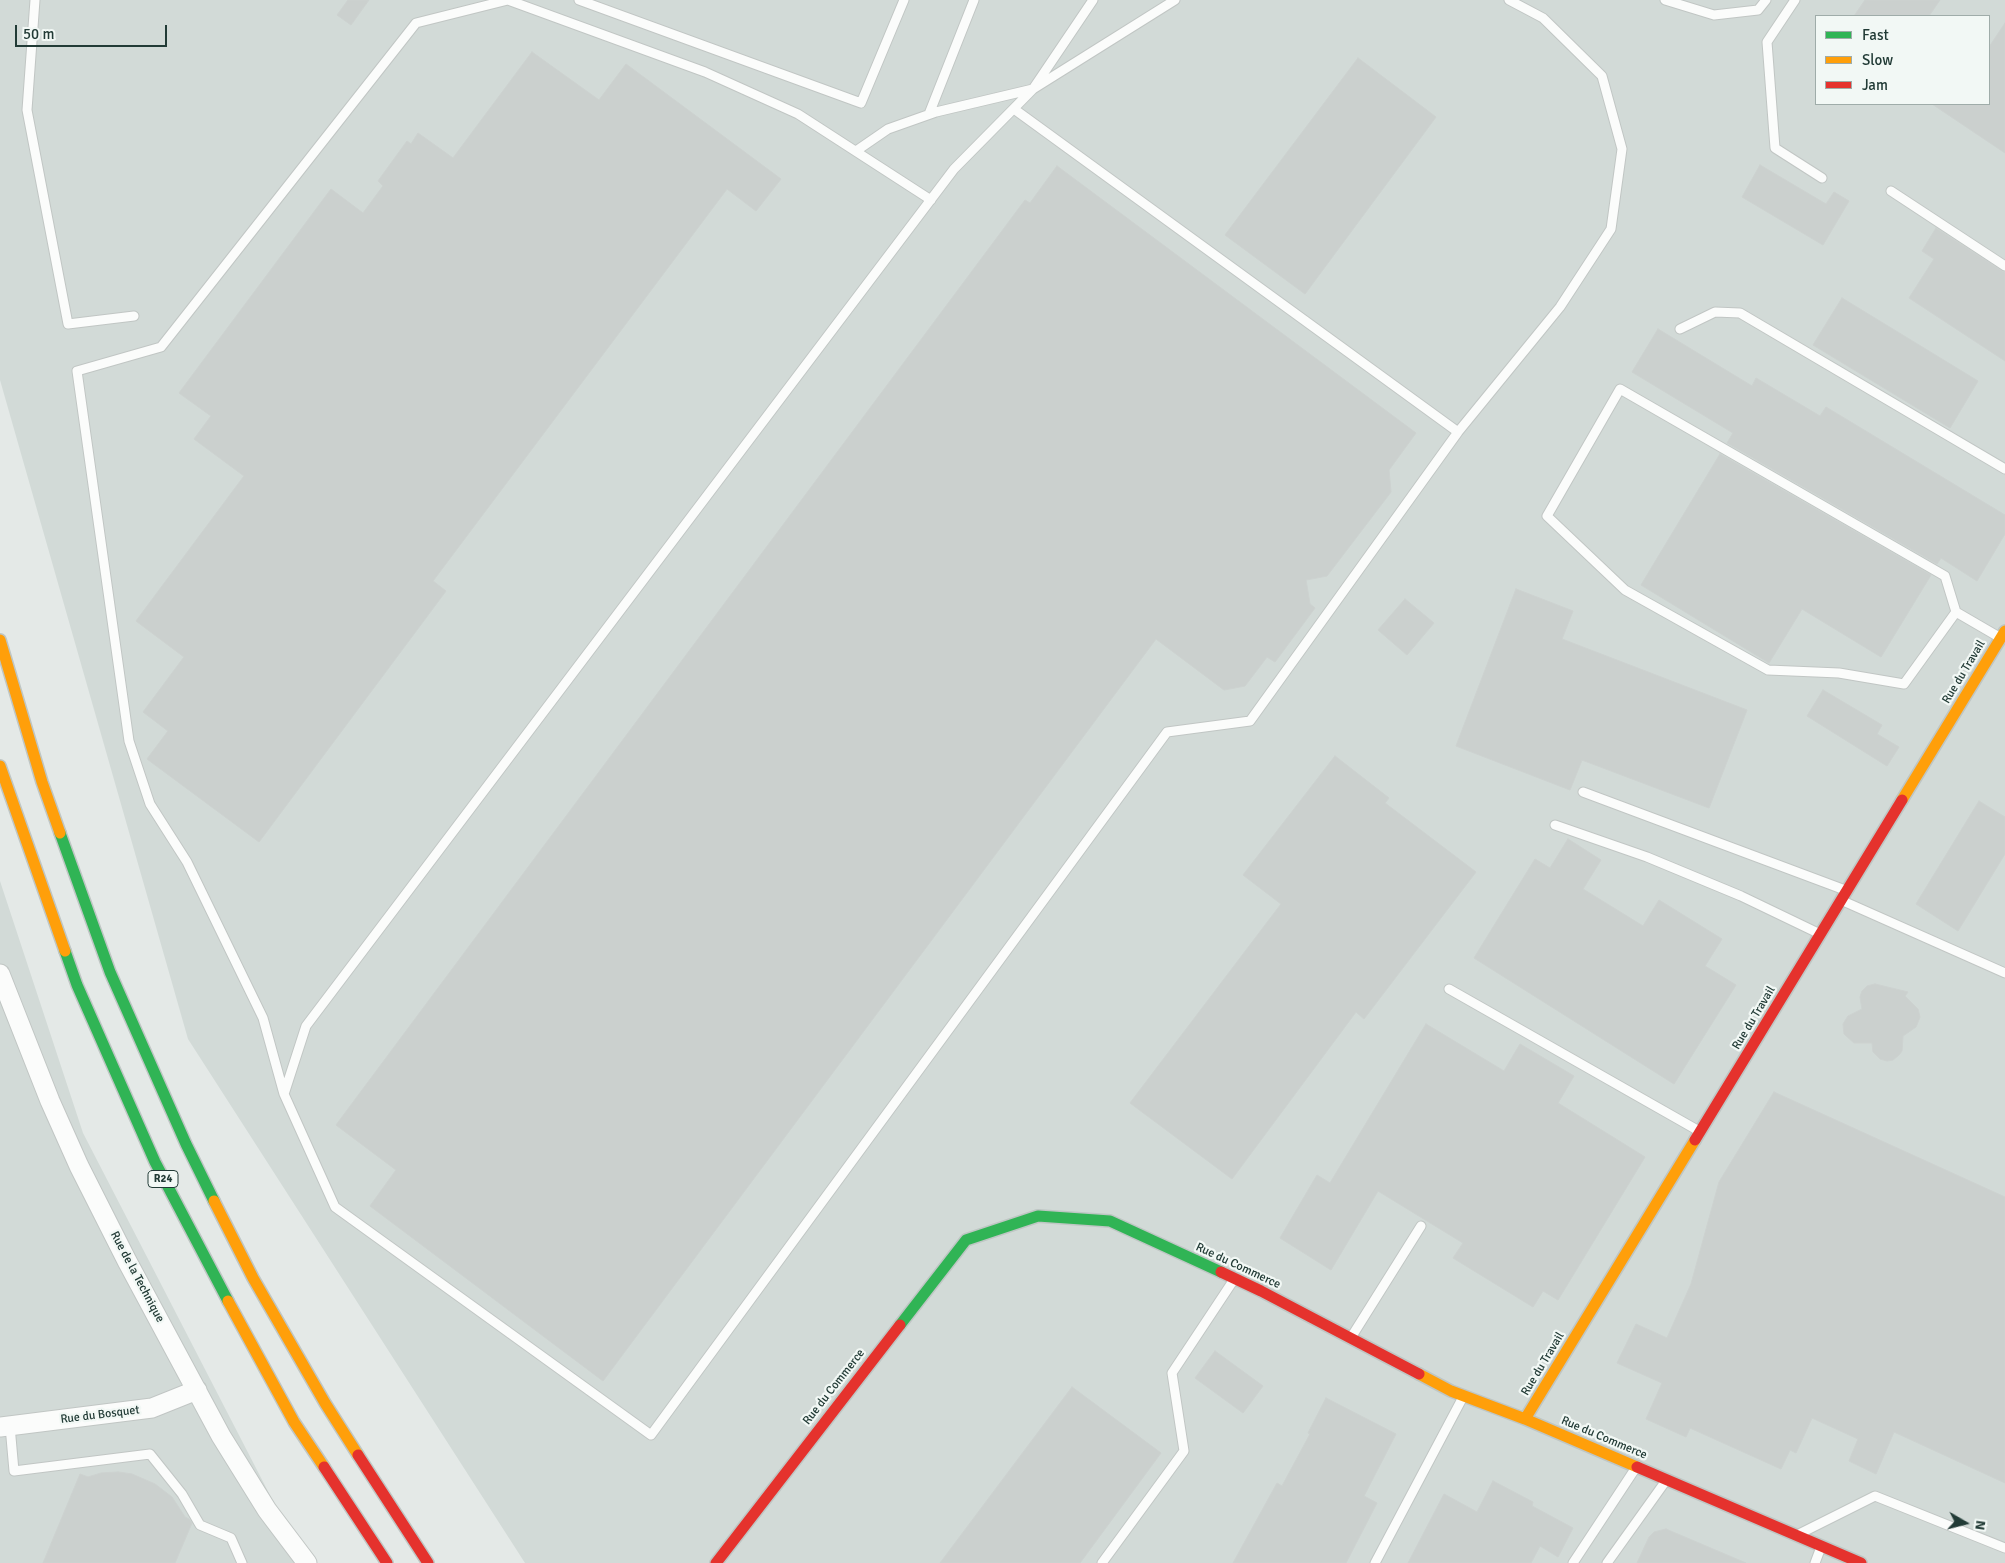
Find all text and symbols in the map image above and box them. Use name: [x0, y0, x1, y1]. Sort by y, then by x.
scale bar: [18, 15, 170, 47]
legend: [1815, 15, 1990, 105]
text: 50 m: [23, 25, 54, 43]
text: Fast: [1862, 26, 1889, 44]
text: Slow: [1862, 51, 1893, 69]
text: Jam: [1862, 76, 1888, 94]
street label: Rue du Travail: [1939, 638, 1989, 706]
street label: Rue du Travail: [1729, 984, 1779, 1052]
road number: R24: [148, 1170, 178, 1188]
street label: Rue de la Technique: [107, 1229, 167, 1325]
street label: Rue du Commerce: [1193, 1240, 1283, 1292]
street label: Rue du Travail: [1518, 1330, 1568, 1398]
street label: Rue du Commerce: [800, 1346, 868, 1428]
street label: Rue du Bosquet: [60, 1403, 140, 1427]
street label: Rue du Commerce: [1559, 1413, 1649, 1463]
north arrow: [1940, 1498, 1990, 1548]
text: N: [1971, 1519, 1989, 1531]

